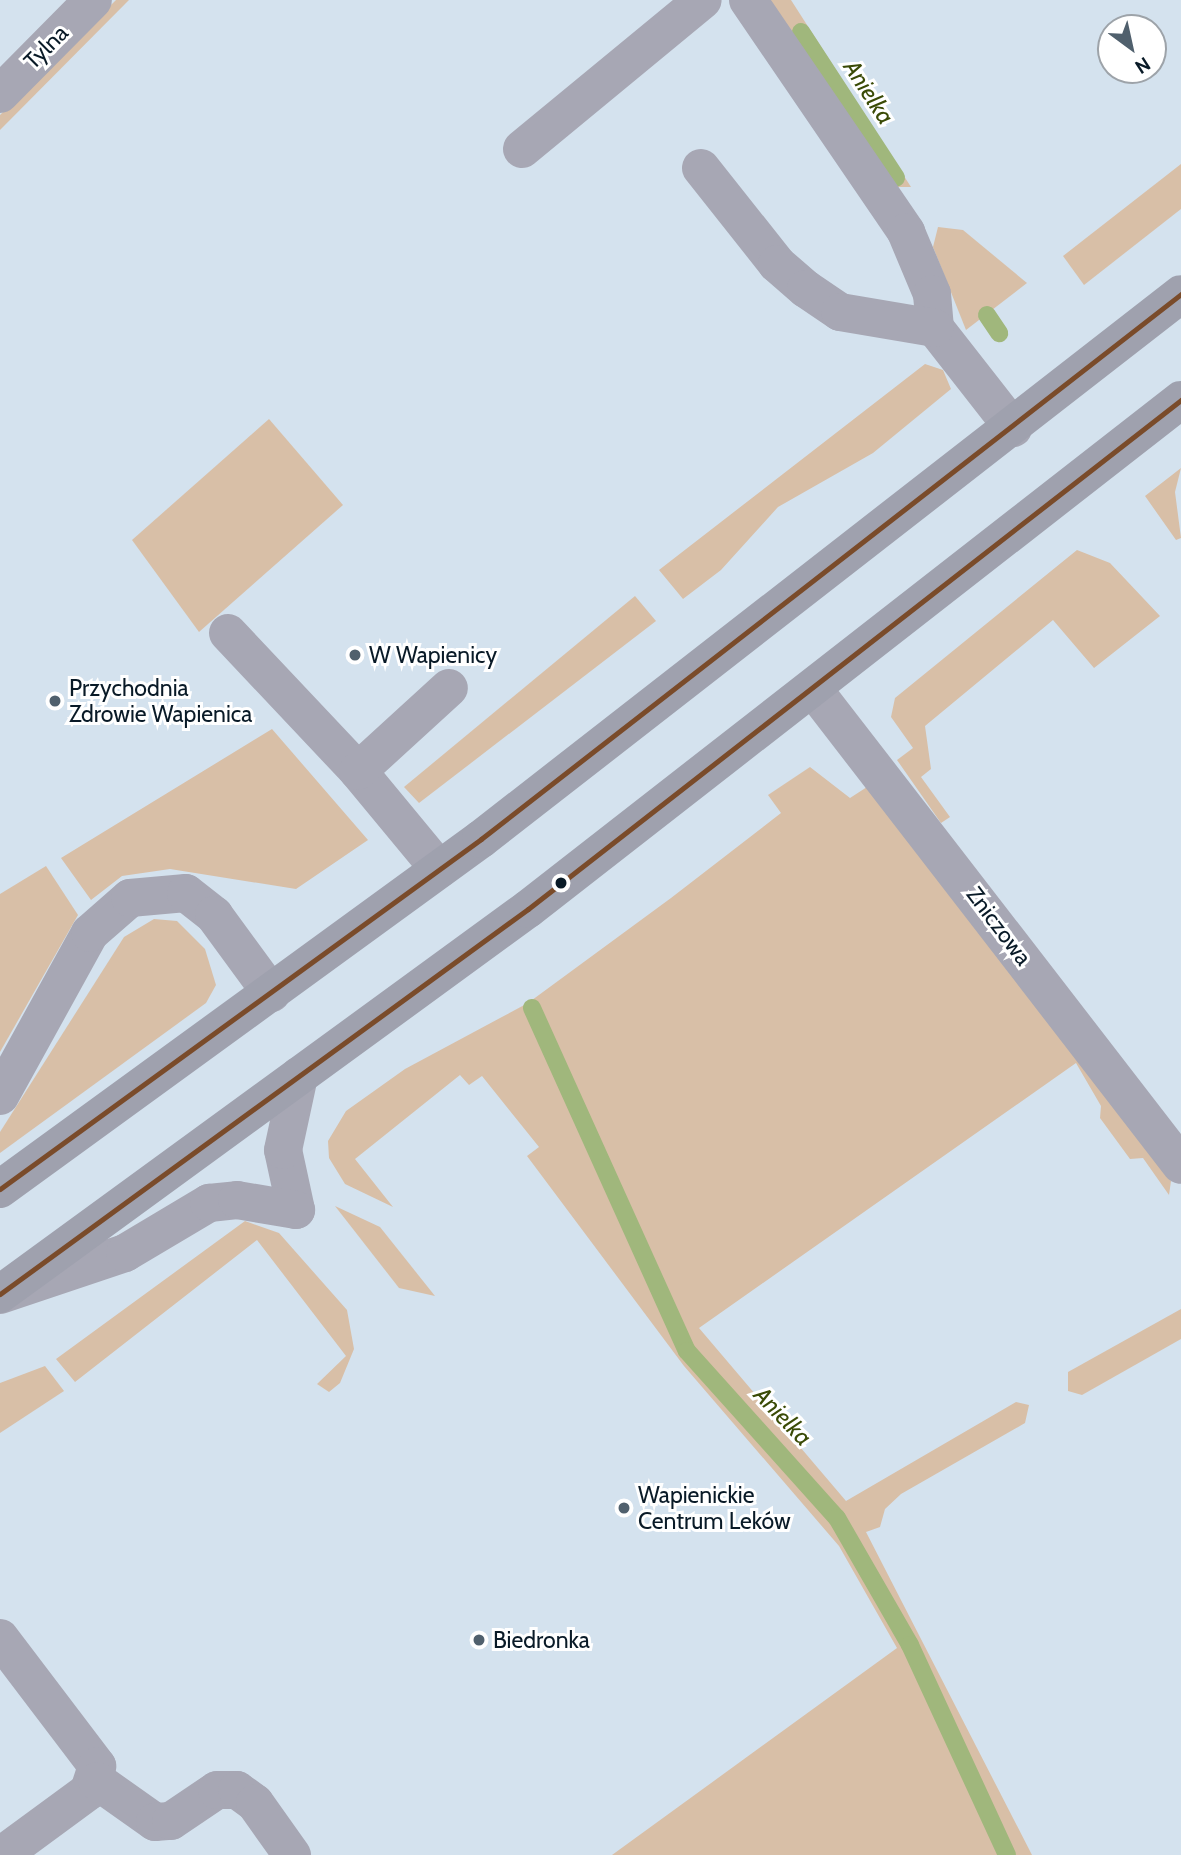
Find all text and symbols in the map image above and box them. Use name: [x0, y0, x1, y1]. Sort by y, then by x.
north arrow: [1097, 14, 1167, 84]
street label: Tylna: [18, 19, 74, 75]
text: N: [1131, 52, 1155, 79]
water label: Anielka: [838, 54, 900, 130]
place label: W Wapienicy: [369, 641, 497, 669]
marker: W Wapienicy: [347, 647, 363, 663]
place label: Przychodnia Zdrowie Wapienica: [69, 674, 252, 728]
marker: Przychodnia Zdrowie Wapienica: [47, 693, 63, 709]
unlabelled marker: [554, 876, 568, 890]
street label: Zniczowa: [961, 881, 1037, 971]
water label: Anielka: [748, 1380, 818, 1452]
place label: Wapienickie Centrum Leków: [638, 1481, 791, 1535]
marker: Wapienickie Centrum Leków: [616, 1500, 632, 1516]
place label: Biedronka: [493, 1626, 590, 1654]
marker: Biedronka: [471, 1632, 487, 1648]

